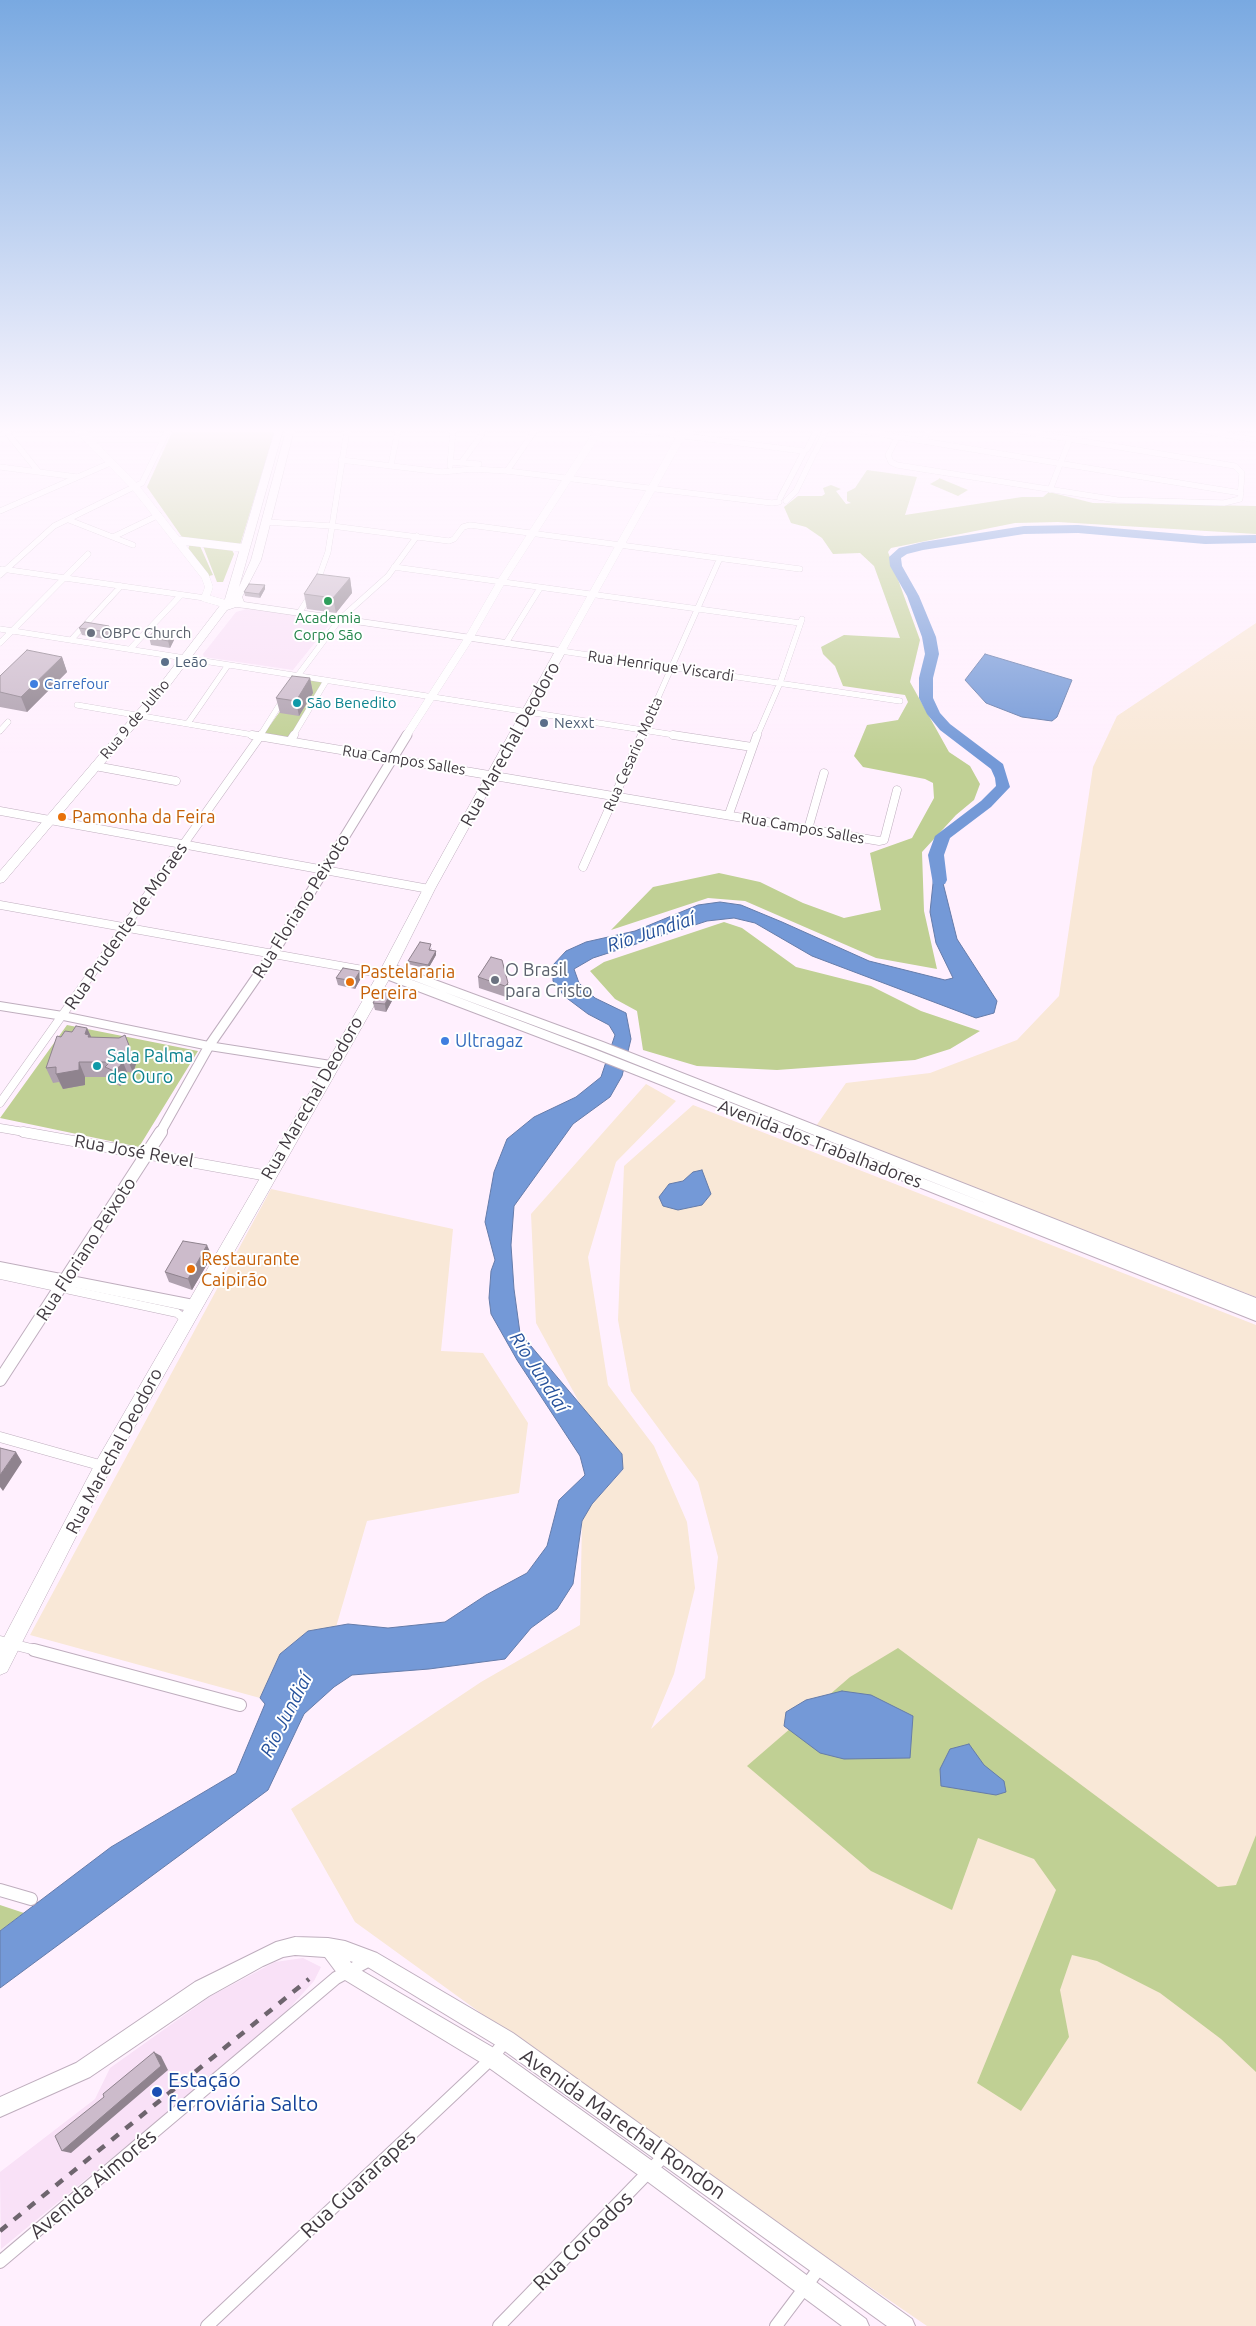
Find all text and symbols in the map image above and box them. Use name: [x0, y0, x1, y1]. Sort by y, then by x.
marker: Academia Corpo São: [322, 595, 334, 607]
place label: Academia Corpo São: [294, 609, 362, 644]
place label: OBPC Church: [101, 624, 191, 642]
marker: OBPC Church: [85, 627, 97, 639]
street label: Rua Henrique Viscardi: [587, 647, 735, 685]
place label: Leão: [175, 653, 207, 671]
marker: Leão: [159, 656, 171, 668]
street label: Rua Marechal Deodoro: [456, 658, 564, 830]
place label: Carrefour: [44, 675, 109, 693]
street label: Rua 9 de Julho: [96, 675, 174, 763]
marker: Carrefour: [28, 678, 40, 690]
place label: São Benedito: [307, 694, 397, 712]
street label: Rua Cesario Motta: [600, 694, 666, 814]
marker: São Benedito: [291, 697, 303, 709]
place label: Nexxt: [554, 714, 594, 732]
marker: Nexxt: [538, 717, 550, 729]
street label: Rua Campos Salles: [341, 741, 467, 779]
place label: Pamonha da Feira: [72, 806, 216, 828]
street label: Rua Campos Salles: [740, 808, 866, 848]
marker: Pamonha da Feira: [56, 811, 68, 823]
street label: Rua Floriano Peixoto: [248, 830, 354, 982]
street label: Rua Prudente de Moraes: [60, 838, 192, 1014]
water label: Rio Jundiaí: [604, 907, 698, 957]
place label: O Brasil para Cristo: [505, 959, 593, 1002]
place label: Pastelararia Pereira: [360, 961, 455, 1004]
marker: O Brasil para Cristo: [489, 974, 501, 986]
marker: Pastelararia Pereira: [344, 976, 356, 988]
street label: Rua Marechal Deodoro: [256, 1013, 368, 1183]
place label: Ultragaz: [455, 1030, 523, 1052]
marker: Ultragaz: [439, 1035, 451, 1047]
place label: Sala Palma de Ouro: [107, 1045, 193, 1088]
marker: Sala Palma de Ouro: [91, 1060, 103, 1072]
street label: Avenida dos Trabalhadores: [715, 1095, 925, 1193]
street label: Rua José Revel: [73, 1130, 195, 1172]
street label: Rua Floriano Peixoto: [32, 1173, 140, 1325]
place label: Restaurante Caipirão: [201, 1248, 300, 1290]
marker: Restaurante Caipirão: [185, 1263, 197, 1275]
water label: Rio Jundiaí: [505, 1328, 573, 1416]
street label: Rua Marechal Deodoro: [61, 1364, 167, 1538]
water label: Rio Jundiaí: [255, 1669, 317, 1761]
street label: Avenida Marechal Rondon: [515, 2043, 731, 2205]
place label: Estação ferroviária Salto: [168, 2067, 318, 2117]
marker: Estação ferroviária Salto: [150, 2085, 164, 2099]
street label: Avenida Aimorés: [24, 2124, 162, 2244]
street label: Rua Guararapes: [295, 2124, 421, 2244]
street label: Rua Coroados: [528, 2186, 638, 2296]

